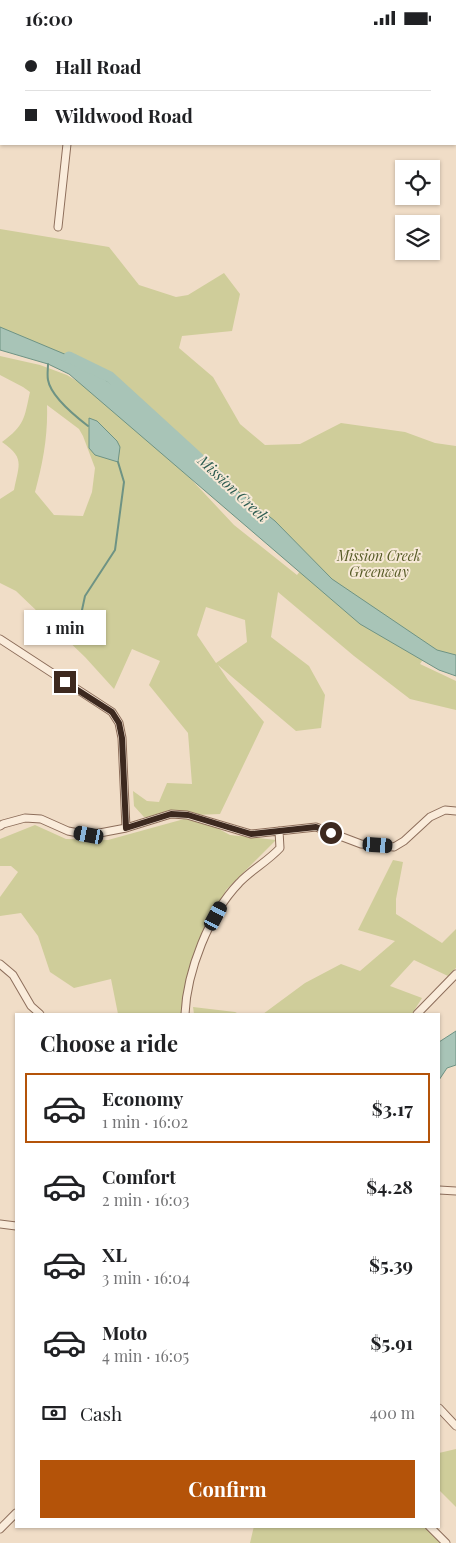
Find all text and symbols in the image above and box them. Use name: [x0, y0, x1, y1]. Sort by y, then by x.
text: 16:00: [25, 5, 73, 31]
text: Hall Road: [55, 53, 141, 79]
text: Wildwood Road: [55, 102, 193, 128]
map controls: [395, 160, 440, 260]
button: locate: [395, 160, 440, 205]
button: layers: [395, 215, 440, 260]
water label: Mission Creek: [193, 450, 274, 526]
park label: Mission Creek Greenway: [336, 546, 421, 581]
callout: 1 min: [24, 609, 106, 645]
text: 1 min: [45, 617, 85, 638]
route end: [54, 671, 76, 693]
route start: [320, 822, 342, 844]
car: [72, 825, 105, 845]
car: [362, 836, 393, 854]
car: [202, 899, 229, 933]
text: Choose a ride: [40, 1028, 178, 1058]
text: Economy: [102, 1085, 183, 1111]
icon: car: [42, 1086, 87, 1131]
text: $3.17: [372, 1095, 413, 1121]
text: 1 min · 16:02: [102, 1111, 188, 1132]
text: Comfort: [102, 1163, 176, 1189]
icon: car: [42, 1164, 87, 1209]
text: $4.28: [366, 1173, 413, 1199]
text: 2 min · 16:03: [102, 1189, 190, 1210]
text: XL: [102, 1241, 127, 1267]
icon: car: [42, 1242, 87, 1287]
text: $5.39: [369, 1251, 413, 1277]
text: 3 min · 16:04: [102, 1267, 190, 1288]
text: Moto: [102, 1319, 147, 1345]
icon: car: [42, 1320, 87, 1365]
text: $5.91: [371, 1329, 413, 1355]
text: 4 min · 16:05: [102, 1345, 189, 1366]
icon: cash: [40, 1399, 68, 1427]
text: Cash: [80, 1400, 122, 1426]
text: 400 m: [370, 1402, 415, 1423]
button: Confirm: [40, 1460, 415, 1518]

